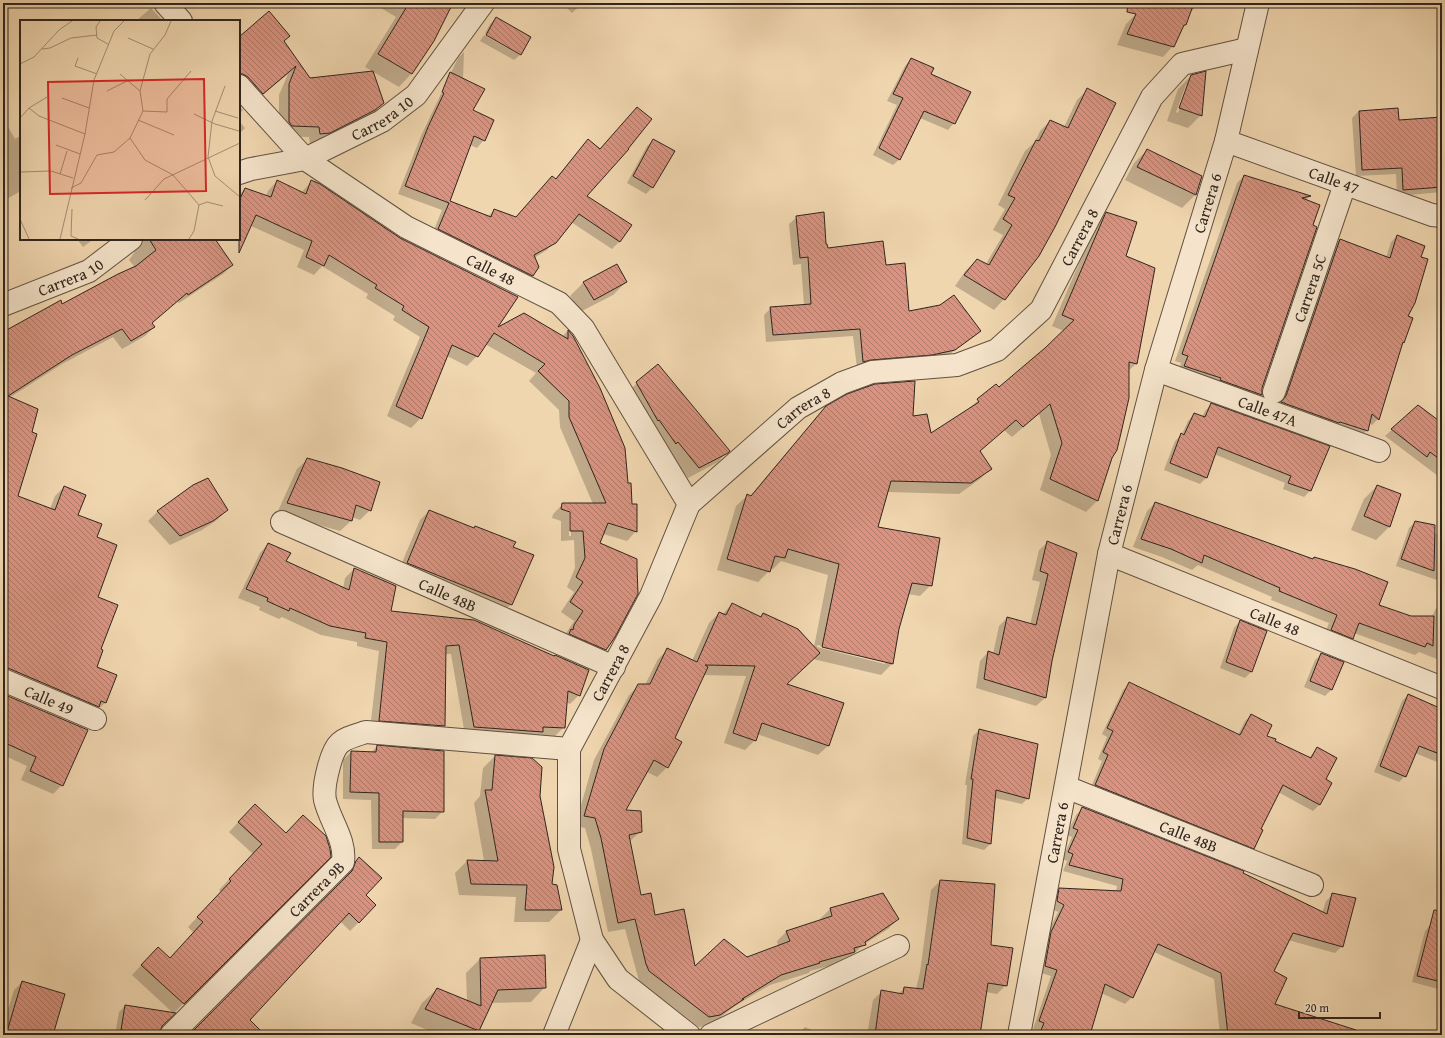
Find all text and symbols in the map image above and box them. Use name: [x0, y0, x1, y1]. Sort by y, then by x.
inset map: [20, 20, 240, 240]
street label: Carrera 10: [347, 89, 418, 146]
street label: Calle 47: [1306, 160, 1363, 200]
street label: Carrera 6: [1187, 169, 1228, 236]
street label: Carrera 8: [1054, 204, 1104, 270]
street label: Calle 48: [462, 247, 520, 292]
street label: Carrera 5C: [1287, 250, 1332, 325]
street label: Carrera 10: [34, 252, 109, 302]
street label: Carrera 8: [770, 380, 835, 435]
street label: Calle 47A: [1235, 389, 1301, 432]
street label: Carrera 6: [1100, 481, 1138, 548]
street label: Calle 48B: [415, 571, 481, 618]
street label: Calle 48: [1247, 600, 1304, 642]
street label: Carrera 8: [585, 639, 635, 705]
street label: Calle 49: [21, 678, 78, 721]
street label: Carrera 6: [1039, 800, 1074, 865]
street label: Calle 48B: [1156, 813, 1221, 858]
street label: Carrera 9B: [283, 855, 350, 923]
scale bar: [1299, 994, 1380, 1020]
text: 20 m: [1305, 999, 1329, 1016]

